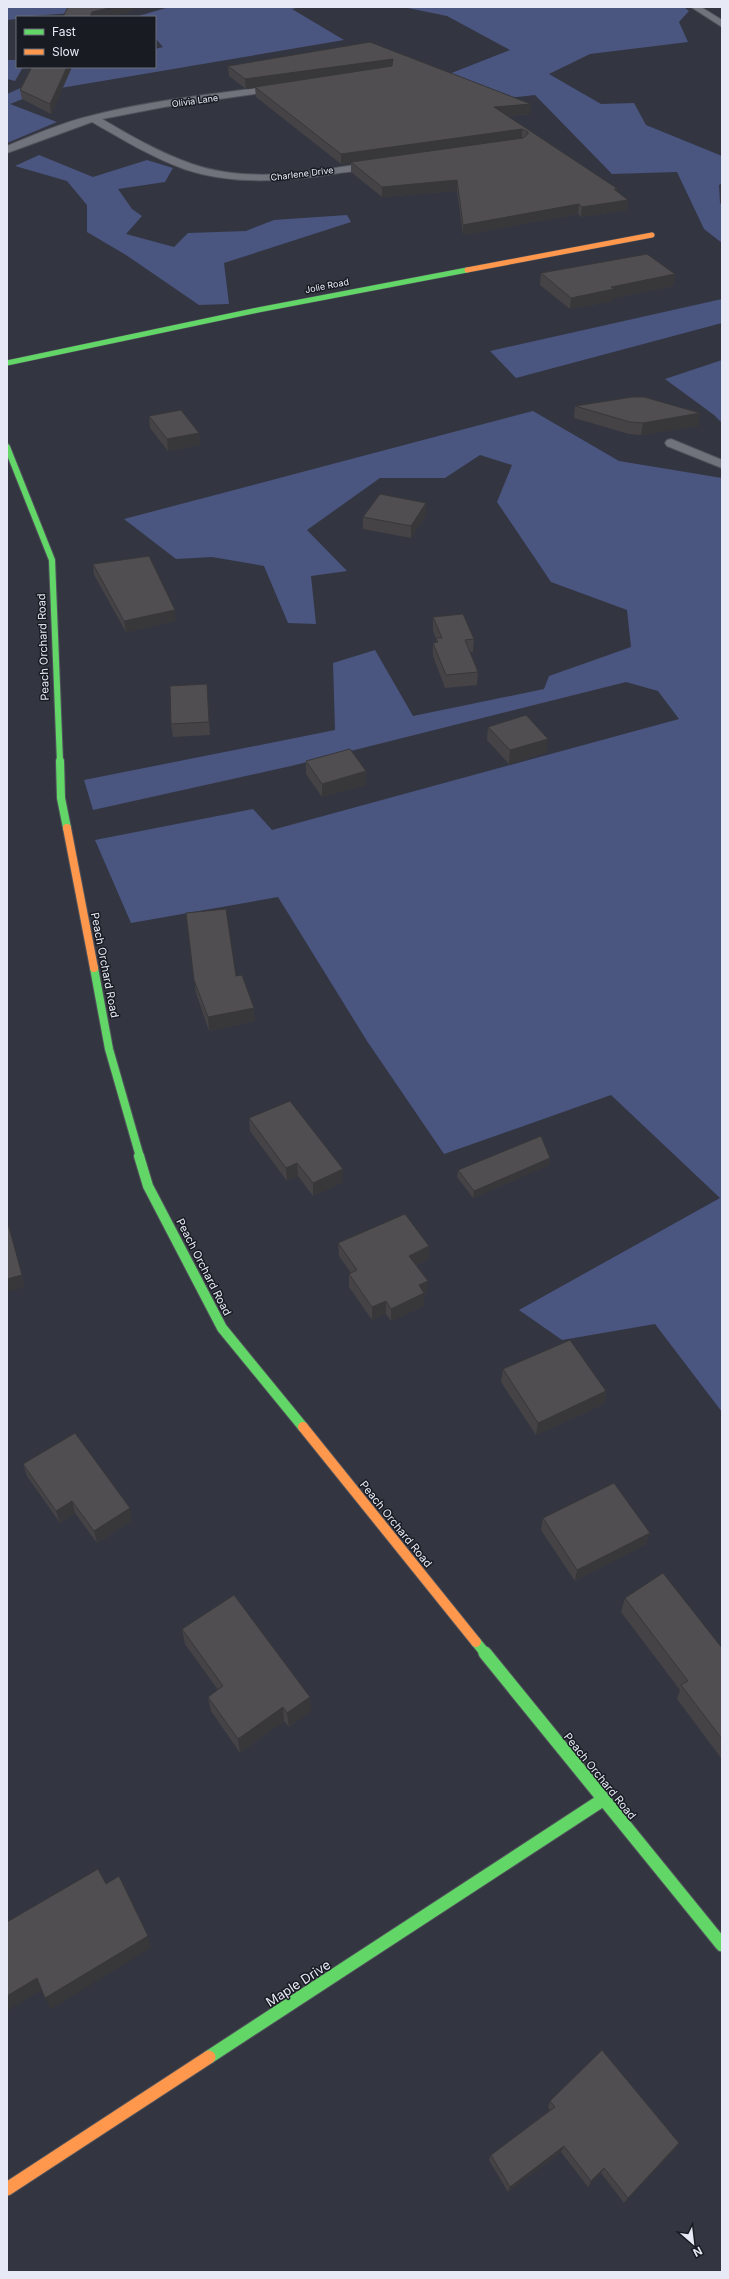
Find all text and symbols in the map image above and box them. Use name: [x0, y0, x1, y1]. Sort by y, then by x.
legend: [16, 16, 156, 68]
text: Fast: [52, 24, 76, 39]
text: Slow: [52, 44, 80, 59]
street label: Olivia Lane: [171, 92, 219, 109]
street label: Charlene Drive: [270, 164, 334, 183]
street label: Jolie Road: [304, 276, 350, 295]
street label: Peach Orchard Road: [34, 593, 52, 701]
street label: Peach Orchard Road: [88, 911, 122, 1019]
street label: Peach Orchard Road: [173, 1216, 235, 1318]
street label: Peach Orchard Road: [357, 1478, 435, 1570]
street label: Peach Orchard Road: [561, 1730, 639, 1822]
street label: Maple Drive: [263, 1956, 333, 2010]
north arrow: [673, 2223, 713, 2263]
text: N: [691, 2244, 705, 2260]

